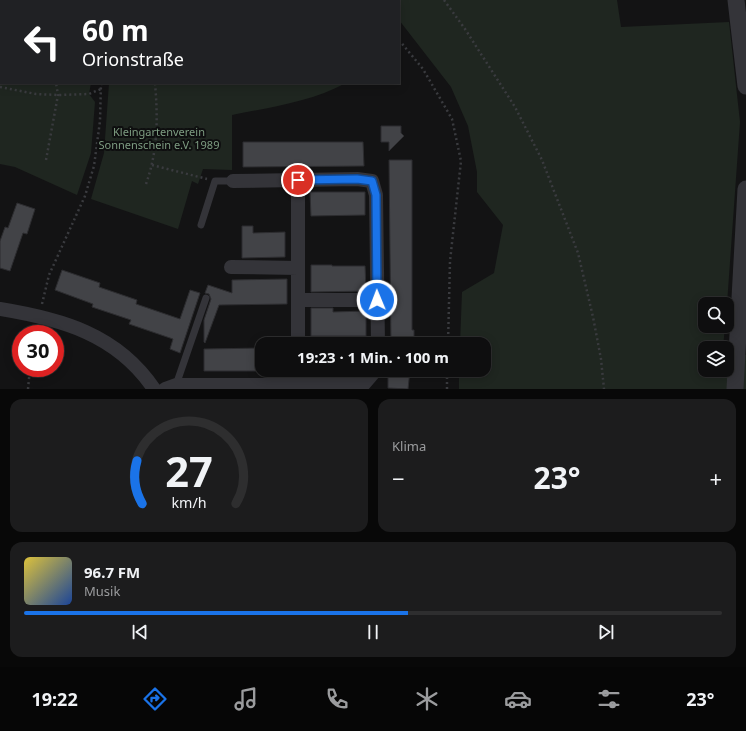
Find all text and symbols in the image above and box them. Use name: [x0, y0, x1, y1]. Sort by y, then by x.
text: 60 m: [82, 11, 149, 49]
icon: left: [16, 16, 68, 68]
text: Orionstraße: [82, 47, 184, 71]
park label: Kleingartenverein Sonnenschein e.V. 1989: [99, 124, 219, 152]
pin: [281, 163, 315, 197]
icon: arrive: [287, 169, 309, 191]
position arrow: [356, 279, 398, 321]
map controls: [698, 297, 734, 377]
button: search: [698, 297, 734, 333]
speed limit sign: 30: [12, 325, 64, 377]
button: layers: [698, 341, 734, 377]
text: 19:23 · 1 Min. · 100 m: [297, 347, 449, 367]
text: Klima: [392, 437, 426, 455]
text: 27: [165, 442, 213, 498]
text: 23°: [533, 457, 581, 498]
text: −: [392, 463, 405, 493]
text: +: [709, 463, 722, 493]
text: km/h: [171, 492, 207, 511]
text: 96.7 FM: [84, 562, 140, 582]
text: Musik: [84, 582, 120, 600]
icon: previous: [129, 621, 151, 643]
icon: pause: [362, 621, 384, 643]
icon: next: [595, 621, 617, 643]
icon: directions: [141, 685, 169, 713]
icon: music: [232, 685, 260, 713]
icon: phone: [323, 685, 351, 713]
icon: climate: [413, 685, 441, 713]
icon: car: [504, 685, 532, 713]
icon: filters: [595, 685, 623, 713]
text: 19:22: [31, 687, 78, 711]
text: 23°: [686, 687, 715, 711]

